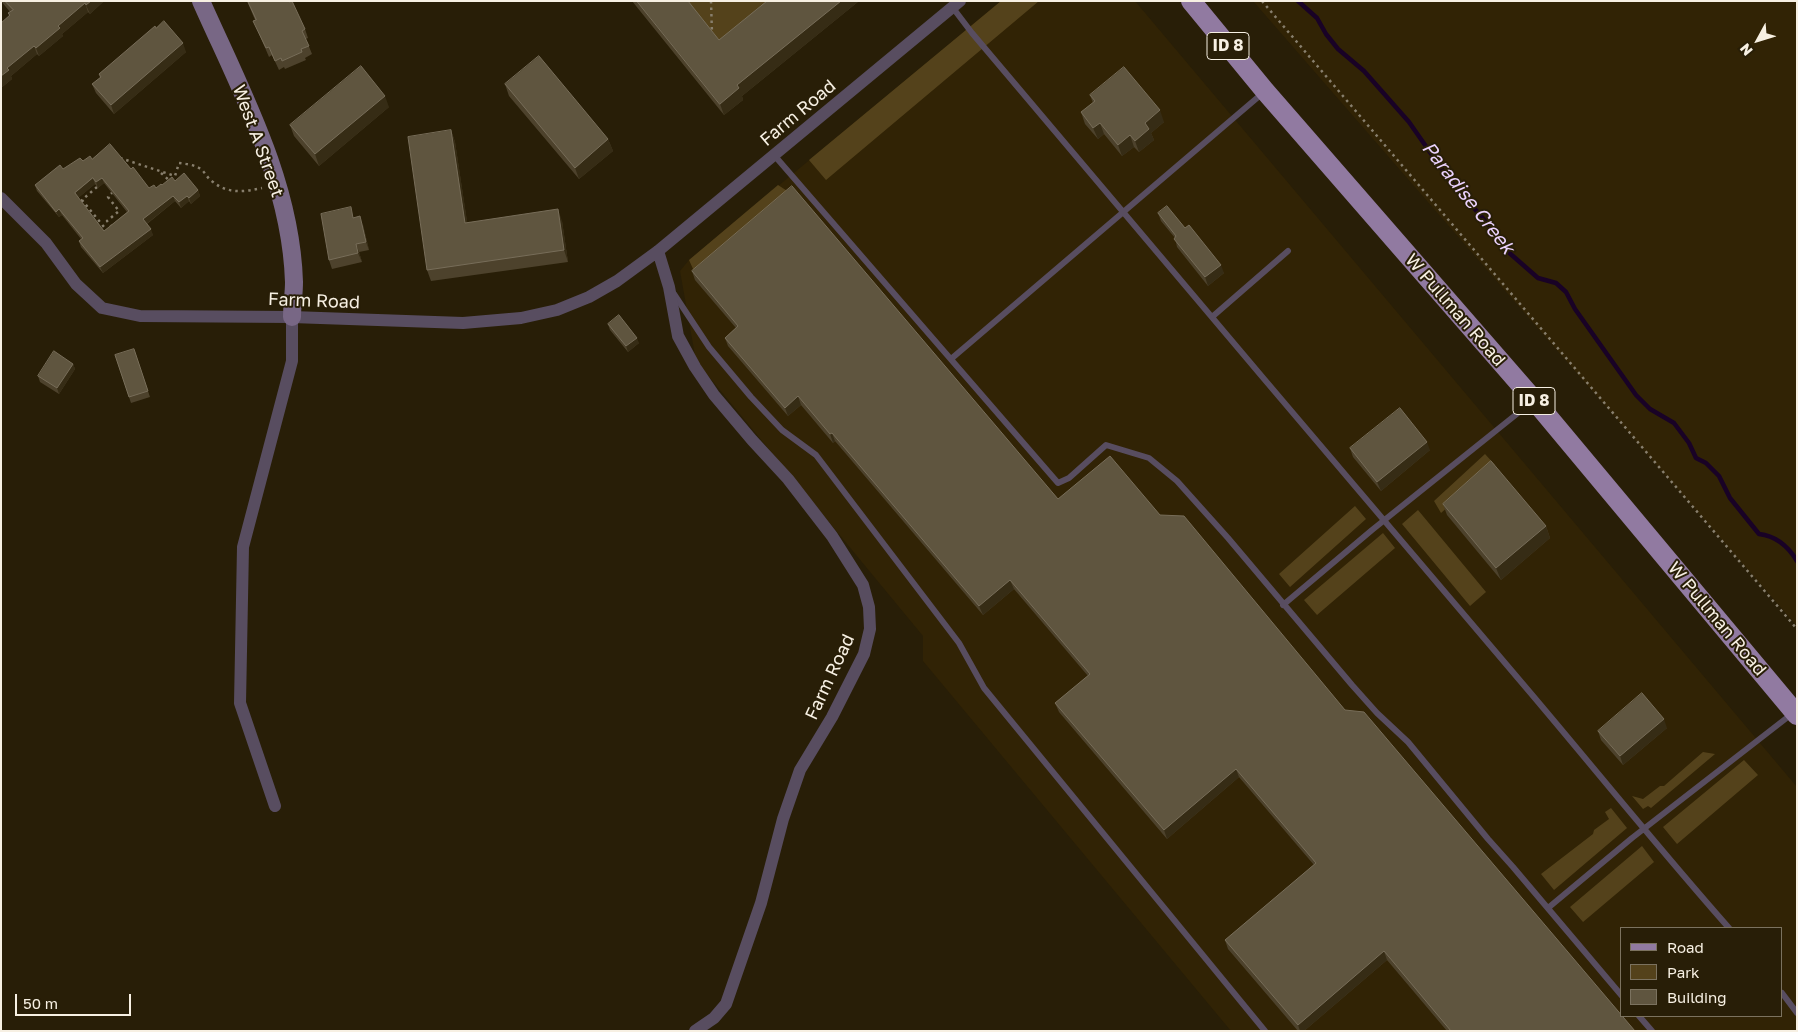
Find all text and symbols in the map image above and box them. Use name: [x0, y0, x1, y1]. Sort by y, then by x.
north arrow: [1733, 15, 1783, 65]
road number: ID 8: [1207, 32, 1249, 59]
text: N: [1736, 40, 1756, 59]
street label: Farm Road: [756, 75, 840, 151]
street label: West A Street: [228, 82, 288, 200]
water label: Paradise Creek: [1417, 137, 1519, 259]
street label: W Pullman Road: [1400, 249, 1510, 371]
street label: Farm Road: [268, 289, 360, 313]
road number: ID 8: [1513, 388, 1555, 414]
street label: W Pullman Road: [1663, 558, 1771, 680]
street label: Farm Road: [801, 631, 859, 723]
legend: [1620, 927, 1783, 1017]
text: Road: [1667, 938, 1704, 956]
text: Park: [1667, 963, 1699, 981]
scale bar: [18, 984, 134, 1016]
text: Building: [1667, 988, 1727, 1006]
text: 50 m: [23, 994, 58, 1012]

